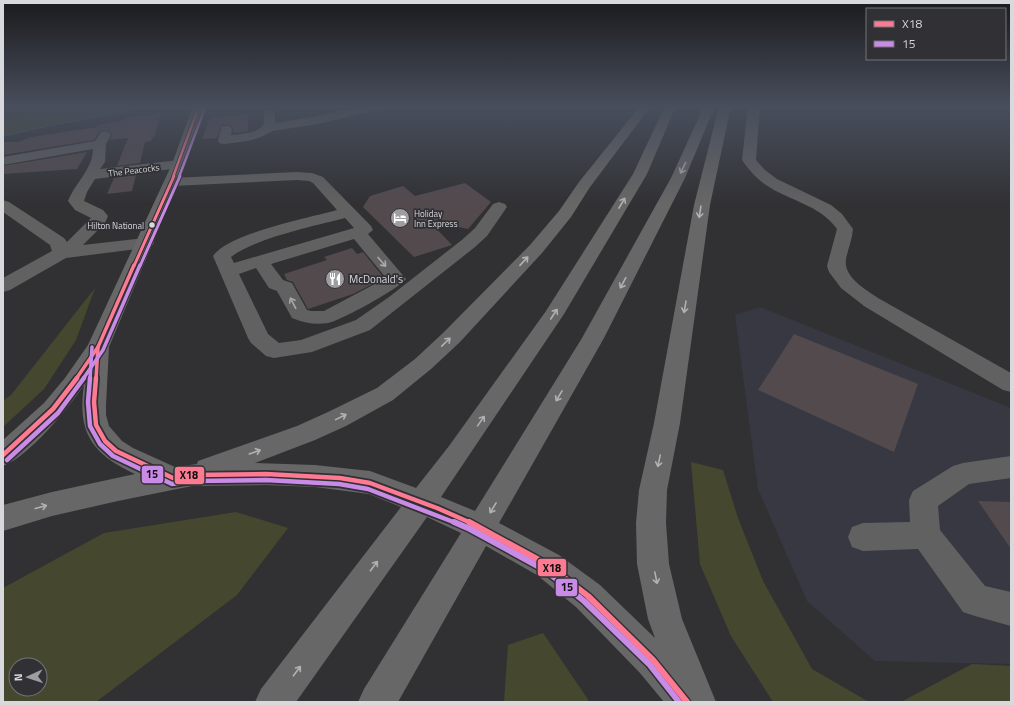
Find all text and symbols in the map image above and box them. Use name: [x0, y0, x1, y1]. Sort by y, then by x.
legend: [866, 8, 1006, 60]
text: X18: [902, 14, 922, 33]
text: 15: [902, 34, 916, 53]
street label: The Peacocks: [108, 160, 160, 180]
one-way arrow: [679, 161, 686, 173]
one-way arrow: [619, 197, 627, 209]
one-way arrow: [696, 206, 704, 219]
hotel icon: Holiday Inn Express: [389, 207, 411, 229]
place label: Holiday Inn Express: [414, 207, 458, 230]
place label: Hilton National: [87, 219, 144, 232]
marker: Hilton National: [147, 220, 157, 230]
one-way arrow: [378, 256, 387, 267]
one-way arrow: [519, 256, 529, 266]
restaurant icon: McDonald's: [324, 268, 346, 290]
place label: McDonald's: [349, 271, 403, 287]
one-way arrow: [618, 277, 626, 289]
one-way arrow: [289, 297, 297, 309]
one-way arrow: [680, 300, 688, 313]
one-way arrow: [551, 308, 559, 320]
one-way arrow: [441, 338, 451, 347]
one-way arrow: [555, 390, 563, 402]
one-way arrow: [335, 413, 347, 420]
one-way arrow: [477, 416, 485, 427]
one-way arrow: [248, 448, 260, 456]
one-way arrow: [655, 454, 663, 467]
line badge: 15: [141, 465, 164, 484]
text: 15: [146, 466, 158, 482]
line badge: X18: [174, 466, 205, 485]
text: X18: [180, 467, 198, 483]
one-way arrow: [489, 502, 497, 513]
one-way arrow: [34, 503, 47, 510]
line badge: X18: [537, 558, 567, 577]
text: X18: [543, 560, 561, 576]
one-way arrow: [370, 561, 379, 572]
one-way arrow: [653, 571, 661, 584]
line badge: 15: [555, 578, 578, 597]
text: 15: [561, 579, 573, 595]
north arrow: [8, 657, 48, 697]
one-way arrow: [293, 665, 301, 676]
text: N: [10, 673, 26, 682]

